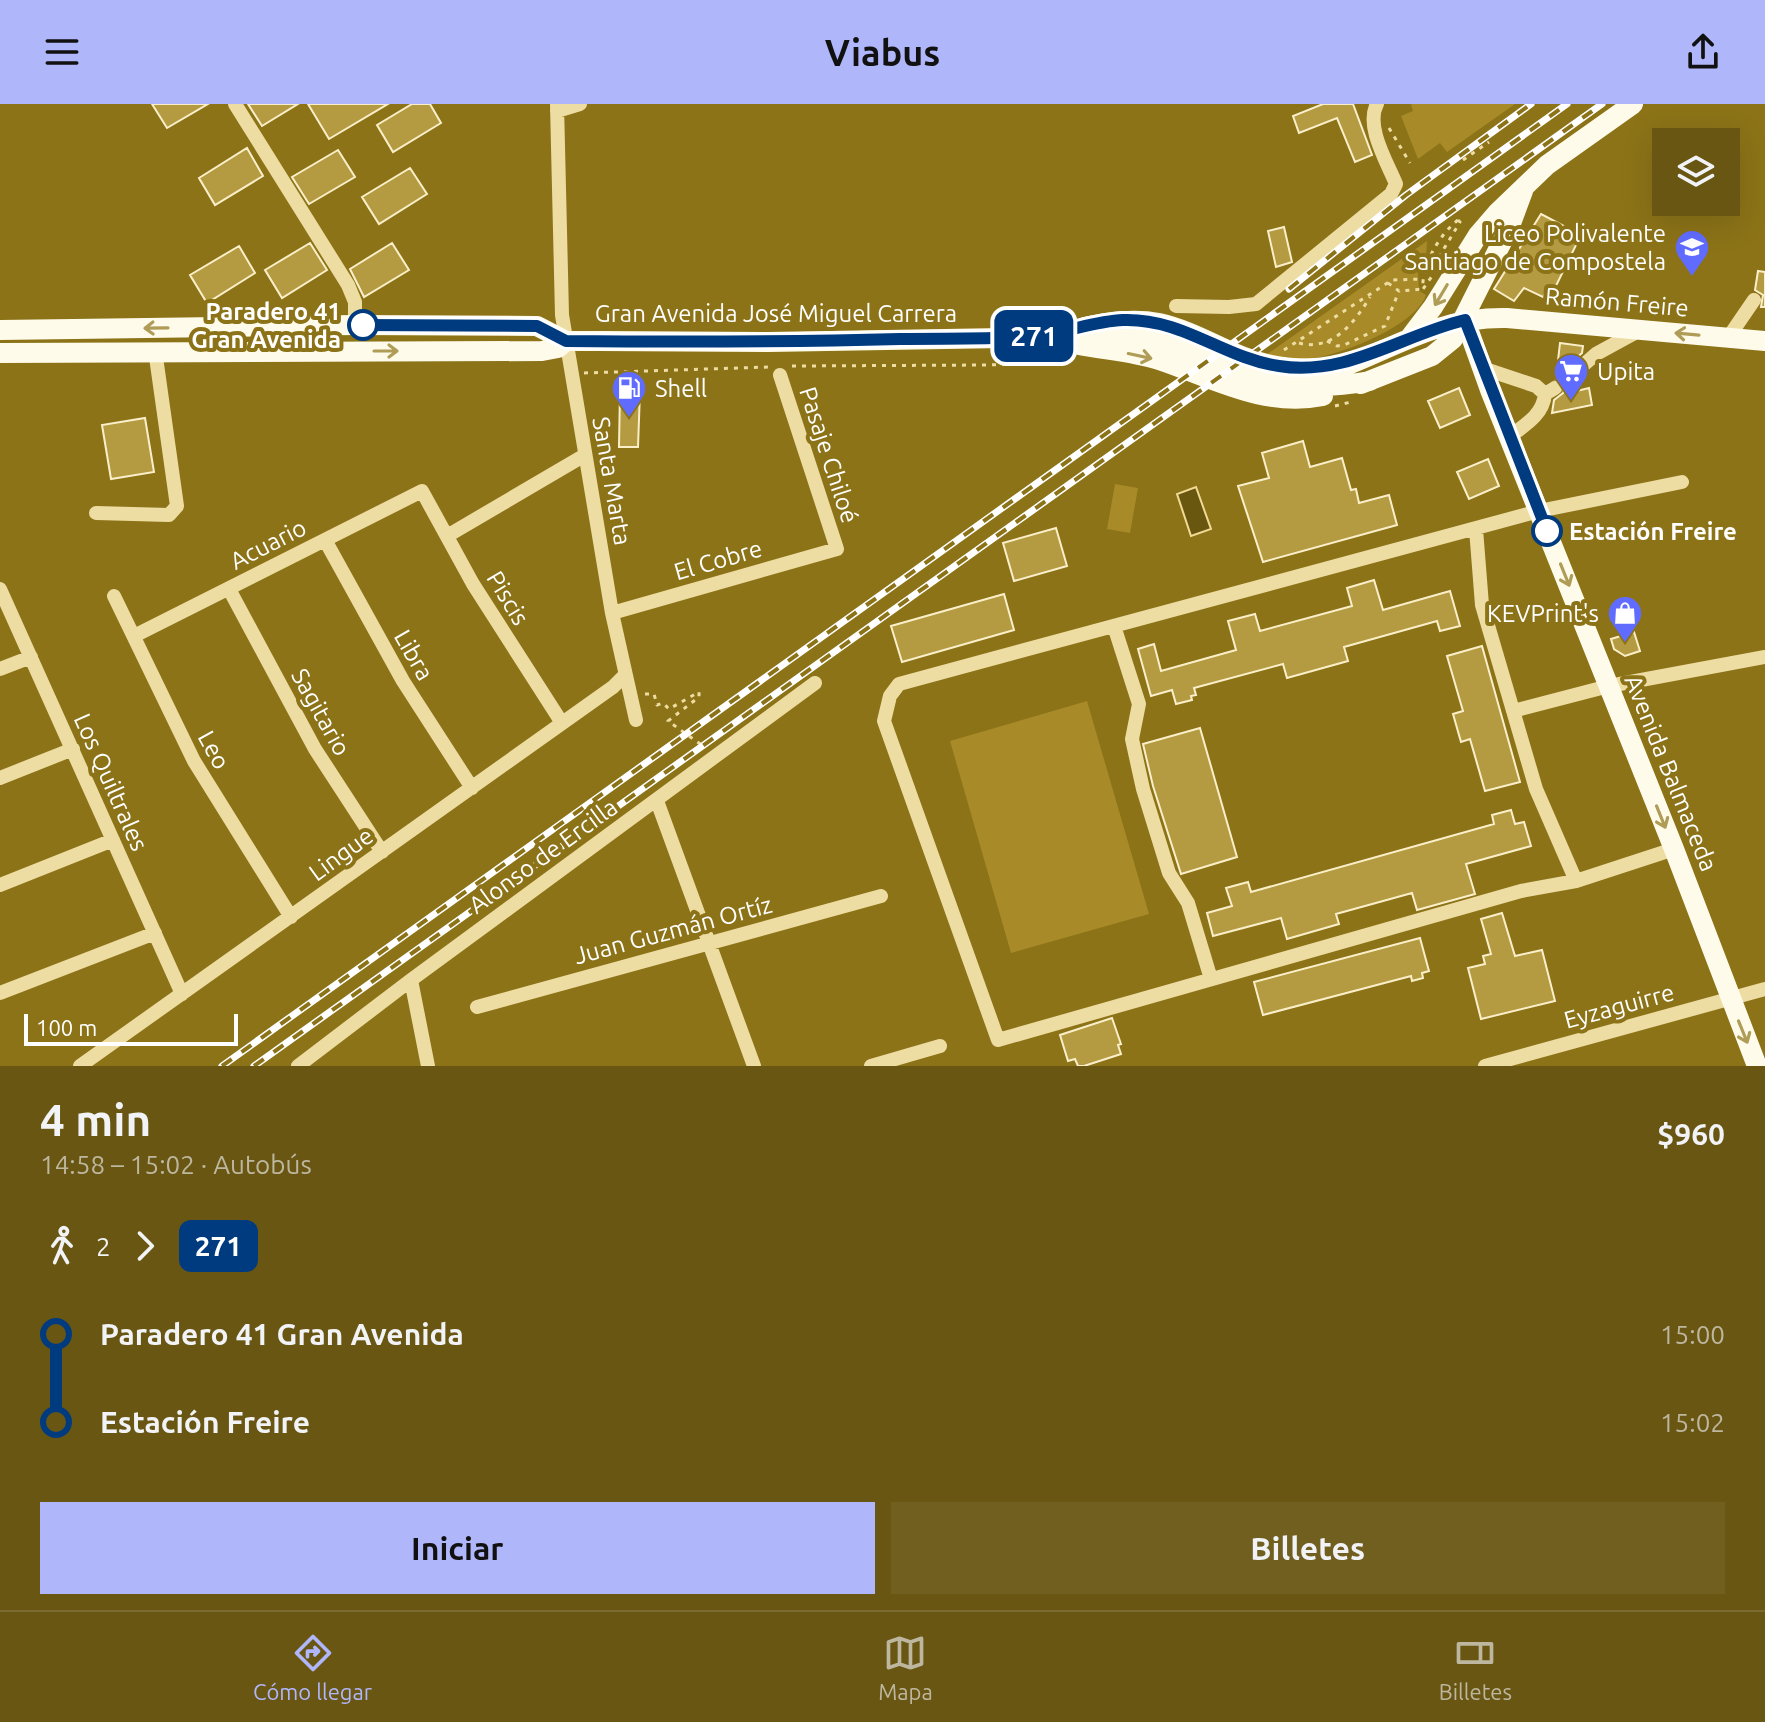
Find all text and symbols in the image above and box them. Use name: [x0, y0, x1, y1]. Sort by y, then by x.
icon: menu: [40, 30, 84, 74]
icon: share: [1681, 30, 1725, 74]
text: Viabus: [825, 32, 940, 73]
map controls: [1652, 128, 1740, 216]
button: layers: [1652, 128, 1740, 216]
place label: Liceo Polivalente Santiago de Compostela: [1404, 220, 1666, 275]
school or university icon: Liceo Polivalente Santiago de Compostela: [1673, 228, 1711, 278]
street label: Ramón Freire: [1544, 282, 1690, 322]
one-way arrow: [1432, 283, 1448, 306]
place label: Paradero 41 Gran Avenida: [191, 298, 341, 353]
street label: Gran Avenida José Miguel Carrera: [595, 300, 957, 327]
marker: Paradero 41 Gran Avenida: [348, 310, 378, 340]
line badge: 271: [988, 310, 1080, 362]
one-way arrow: [143, 320, 170, 335]
text: 271: [1010, 320, 1058, 351]
one-way arrow: [1674, 326, 1701, 341]
one-way arrow: [372, 343, 399, 359]
one-way arrow: [1127, 349, 1152, 364]
supermarket icon: Upita: [1552, 352, 1590, 402]
place label: Upita: [1597, 358, 1655, 385]
fuel station icon: Shell: [610, 369, 648, 419]
place label: Shell: [655, 375, 707, 402]
street label: Pasaje Chiloé: [794, 383, 864, 527]
street label: Santa Marta: [587, 415, 637, 547]
street label: Acuario: [225, 513, 311, 575]
marker: Estación Freire: [1532, 516, 1562, 546]
place label: Estación Freire: [1569, 518, 1737, 545]
street label: El Cobre: [671, 535, 765, 585]
one-way arrow: [1558, 562, 1573, 587]
street label: Piscis: [481, 566, 535, 630]
shop icon: KEVPrint's: [1606, 594, 1644, 644]
place label: KEVPrint's: [1487, 600, 1599, 627]
street label: Libra: [389, 625, 439, 685]
street label: Sagitario: [286, 664, 356, 760]
street label: Avenida Balmaceda: [1619, 671, 1723, 875]
street label: Los Quiltrales: [69, 709, 153, 855]
street label: Leo: [193, 726, 235, 774]
street label: Alonso de Ercilla: [464, 793, 622, 919]
one-way arrow: [1655, 804, 1669, 829]
street label: Lingue: [304, 822, 378, 886]
street label: Juan Guzmán Ortíz: [571, 891, 775, 969]
street label: Eyzaguirre: [1561, 978, 1677, 1034]
scale bar: [24, 1010, 238, 1046]
text: 100 m: [36, 1015, 97, 1040]
one-way arrow: [1737, 1019, 1751, 1044]
text: 4 min: [40, 1095, 151, 1144]
text: $960: [1657, 1117, 1725, 1151]
text: 14:58 – 15:02 · Autobús: [40, 1150, 312, 1179]
icon: walk: [40, 1224, 84, 1268]
icon: forward: [123, 1224, 167, 1268]
text: 271: [195, 1230, 242, 1261]
text: 2: [96, 1232, 111, 1261]
text: Paradero 41 Gran Avenida: [100, 1317, 464, 1351]
text: 15:00: [1660, 1320, 1725, 1349]
text: Estación Freire: [100, 1405, 310, 1439]
text: 15:02: [1660, 1408, 1725, 1437]
button: Iniciar: [40, 1502, 875, 1594]
button: Billetes: [891, 1502, 1725, 1594]
tab: Cómo llegar: [253, 1631, 372, 1704]
tab: Mapa: [878, 1631, 933, 1704]
tab: Billetes: [1439, 1631, 1512, 1704]

